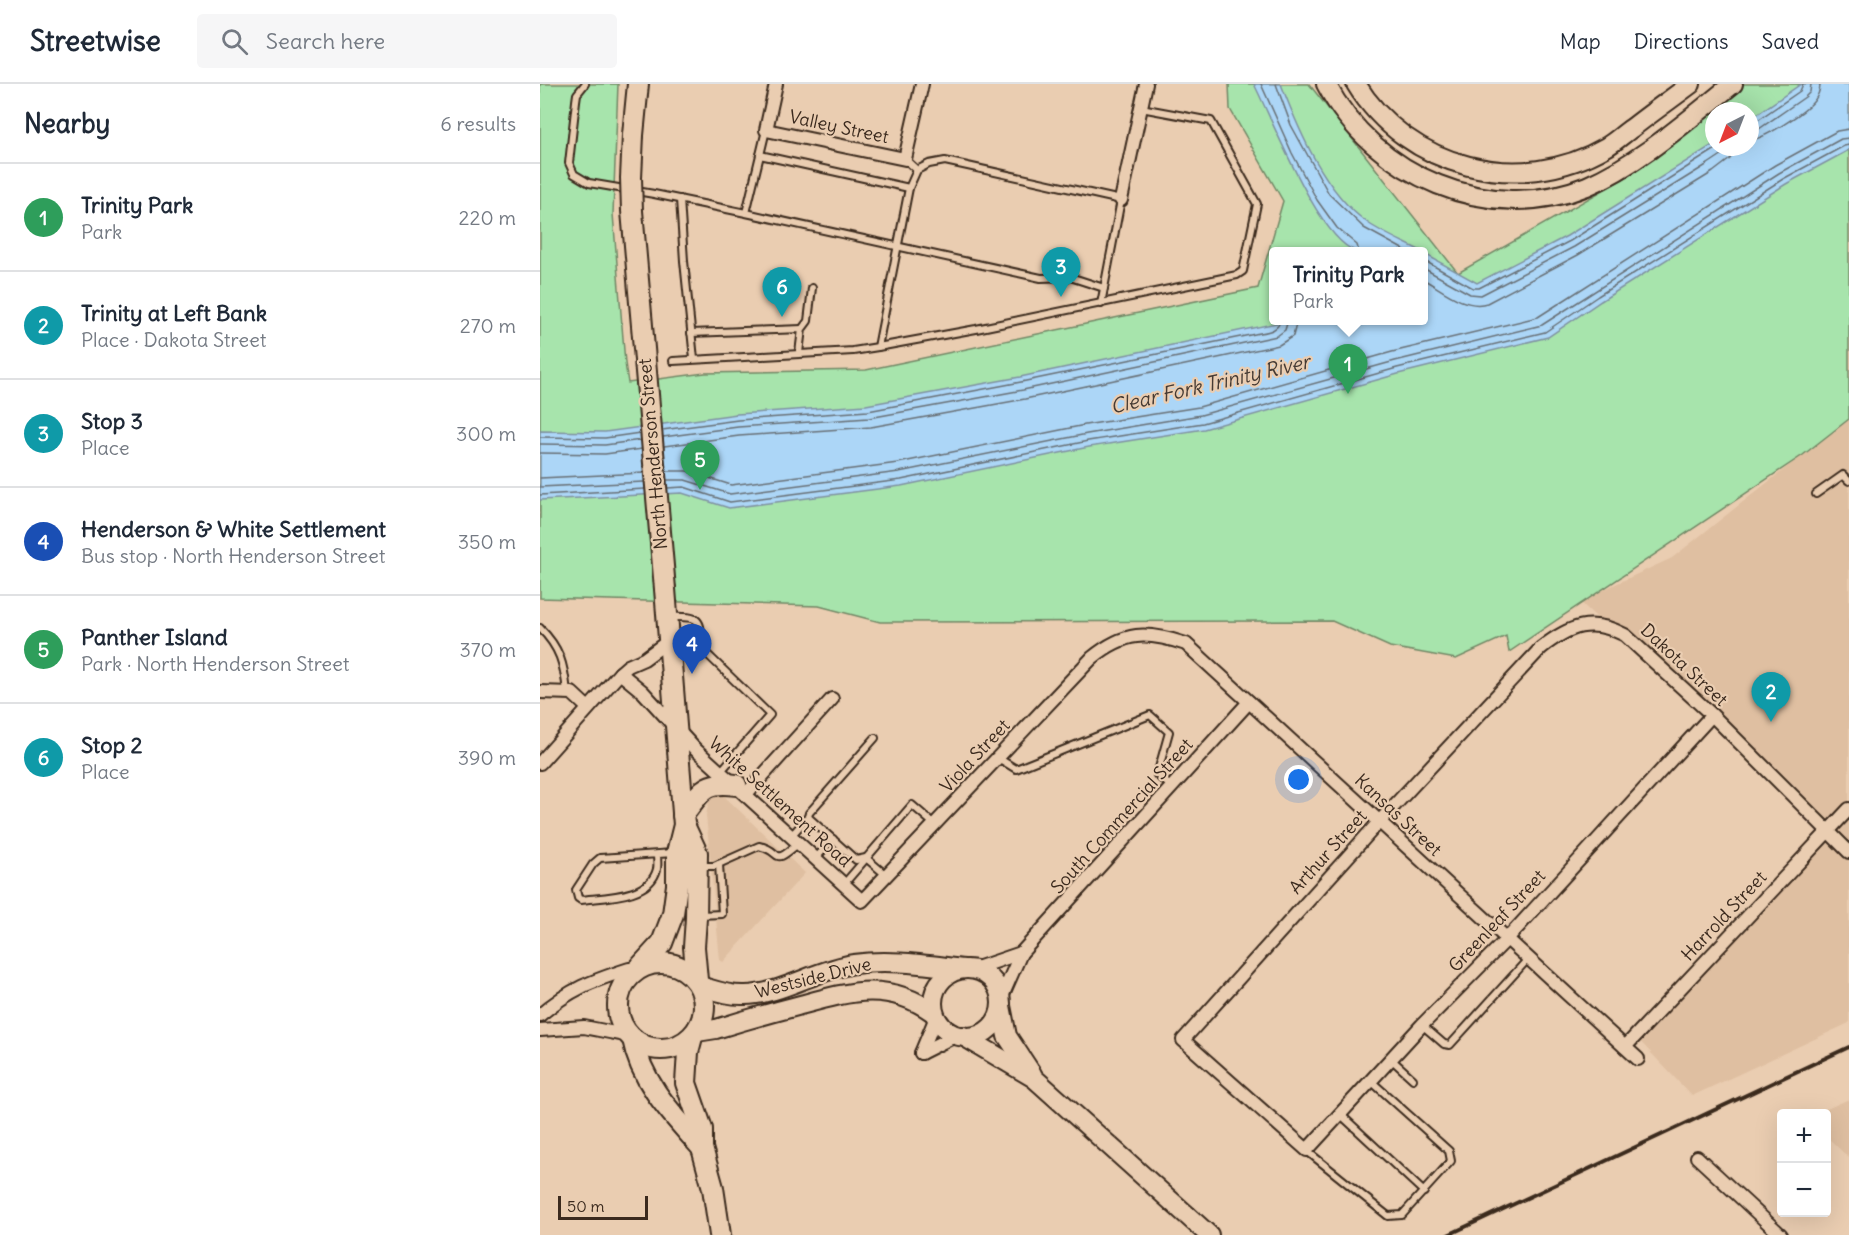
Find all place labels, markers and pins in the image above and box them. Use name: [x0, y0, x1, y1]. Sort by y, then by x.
pin: 3: [1042, 248, 1080, 297]
pin: 6: [762, 268, 802, 317]
pin: 1: [1328, 344, 1368, 394]
pin: 5: [680, 440, 720, 490]
pin: 4: [672, 624, 712, 674]
pin: 2: [1752, 672, 1790, 722]

